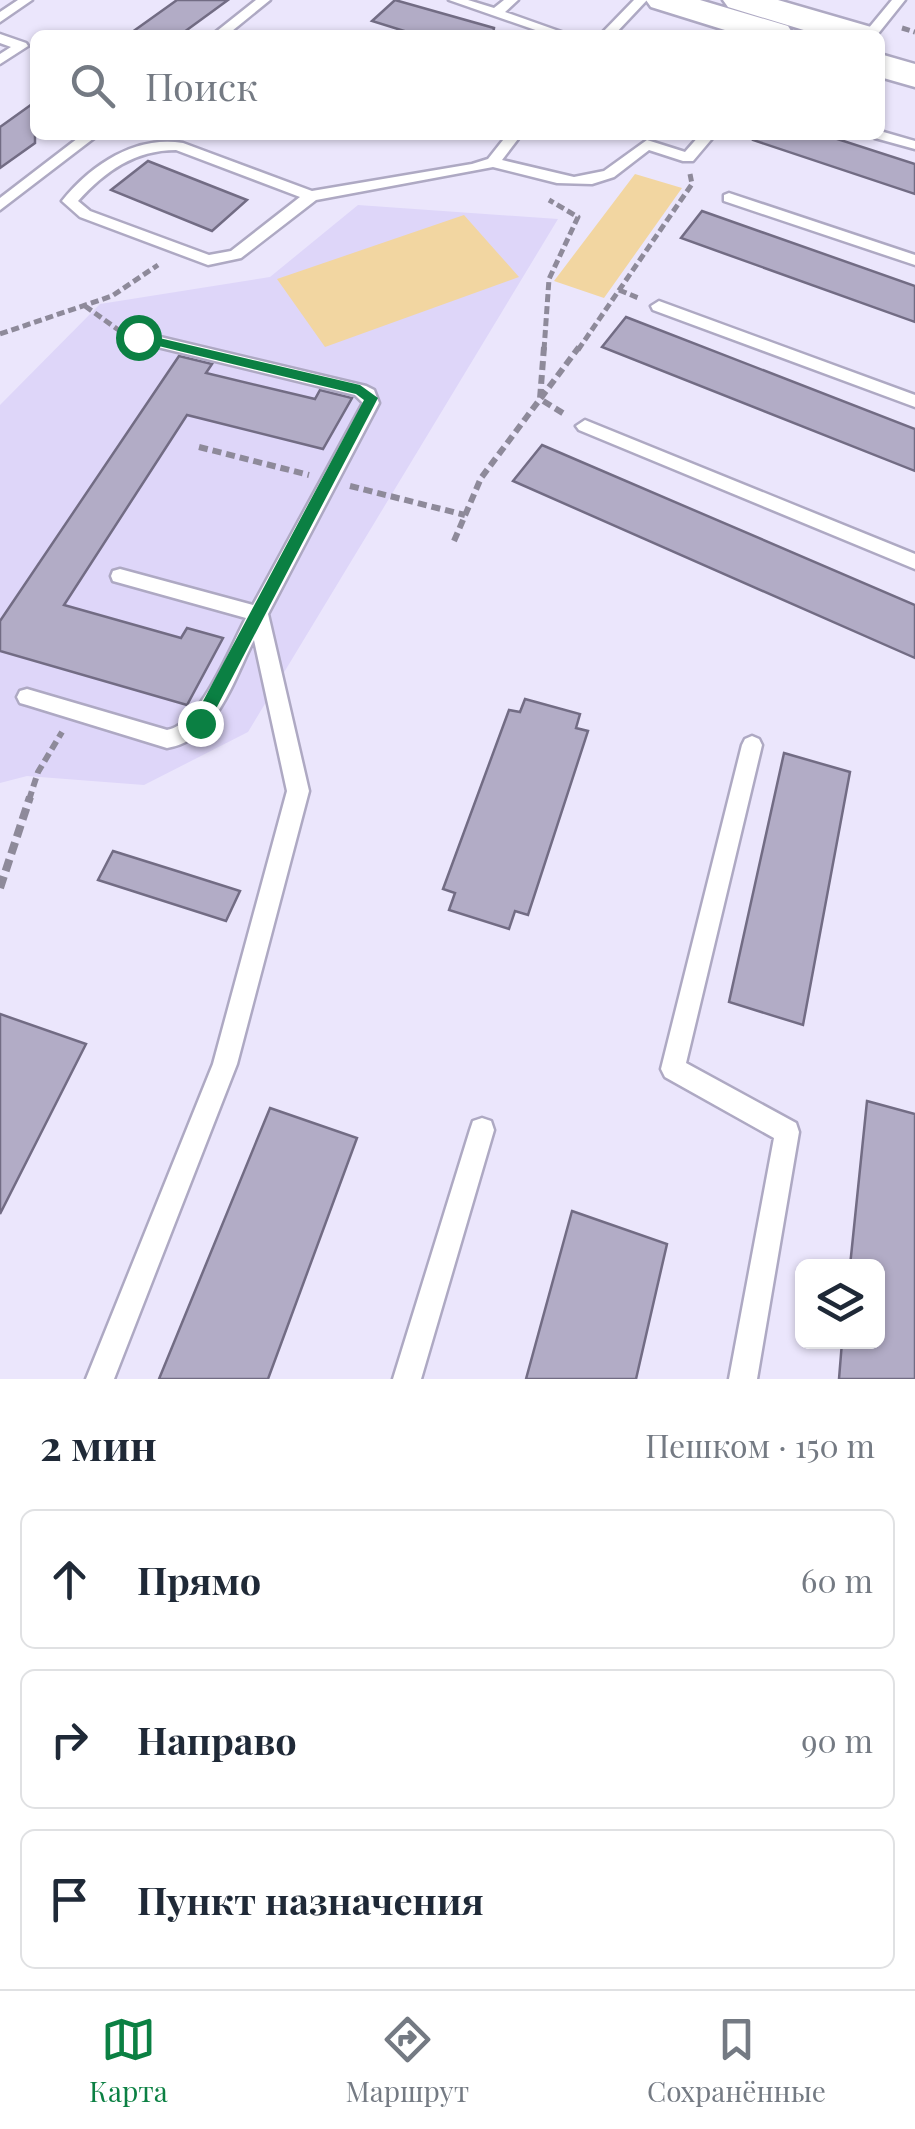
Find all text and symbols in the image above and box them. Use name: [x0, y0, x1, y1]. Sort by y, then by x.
search box: [30, 30, 885, 140]
icon: search: [65, 58, 120, 113]
text: Поиск: [145, 60, 258, 111]
route start: [116, 315, 162, 361]
route end: [178, 701, 224, 747]
map controls: [795, 1259, 885, 1349]
button: layers: [795, 1259, 885, 1349]
text: 2 мин: [40, 1416, 157, 1472]
text: Пешком · 150 m: [645, 1423, 875, 1466]
icon: ahead: [42, 1552, 97, 1607]
text: Прямо: [137, 1554, 261, 1605]
text: 60 m: [801, 1558, 873, 1601]
icon: right: [42, 1712, 97, 1767]
text: Направо: [137, 1714, 297, 1765]
text: 90 m: [801, 1718, 873, 1761]
icon: arrive: [42, 1872, 97, 1927]
text: Пункт назначения: [137, 1874, 484, 1925]
tab: Карта: [89, 2012, 168, 2109]
tab: Маршрут: [346, 2012, 469, 2109]
tab: Сохранённые: [647, 2012, 826, 2109]

